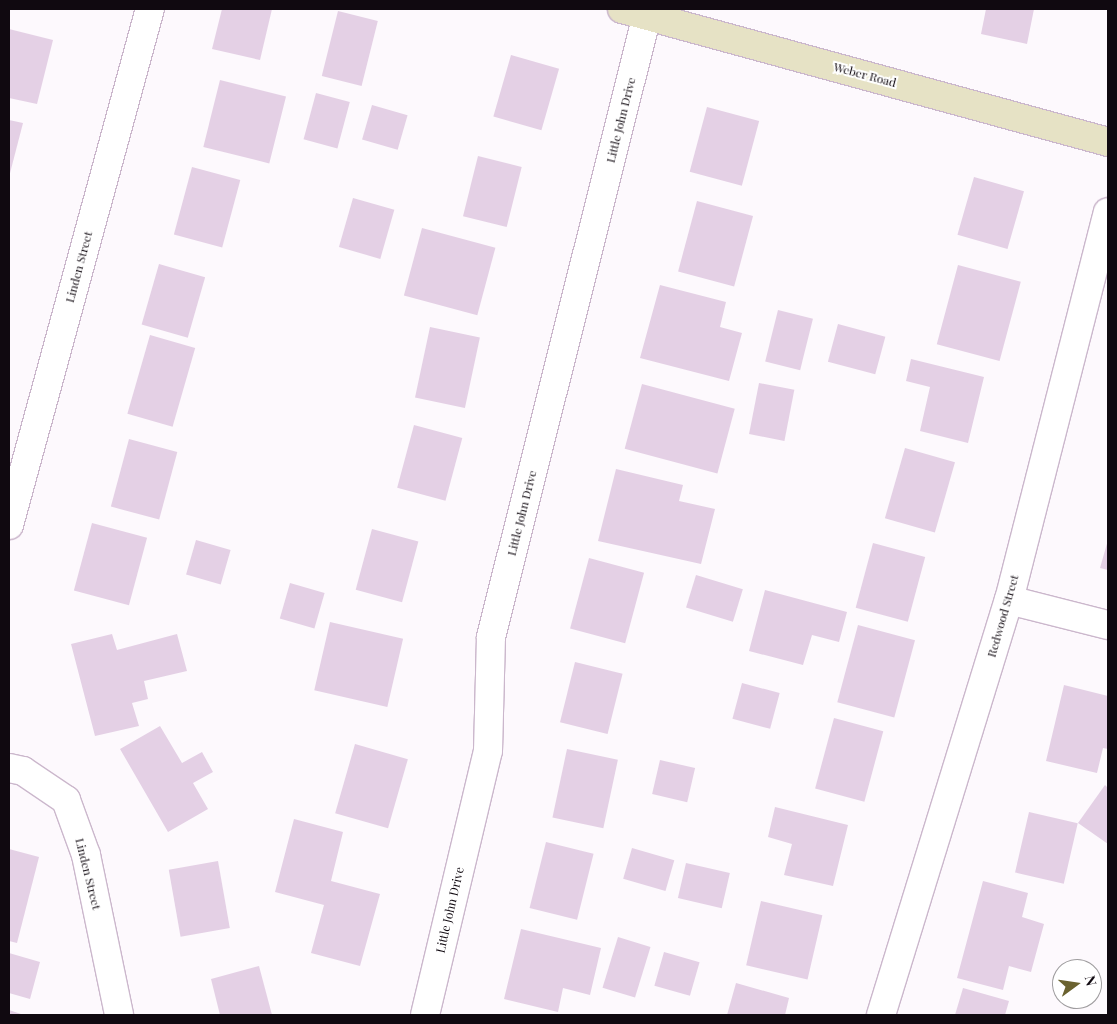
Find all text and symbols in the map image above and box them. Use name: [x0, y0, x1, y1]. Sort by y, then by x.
street label: Weber Road: [832, 60, 898, 90]
street label: Little John Drive: [603, 76, 639, 164]
street label: Linden Street: [63, 230, 95, 304]
street label: Little John Drive: [504, 469, 540, 557]
street label: Redwood Street: [984, 573, 1022, 659]
street label: Linden Street: [72, 837, 104, 911]
street label: Little John Drive: [433, 866, 467, 954]
north arrow: [1052, 959, 1102, 1009]
text: N: [1081, 973, 1102, 988]

